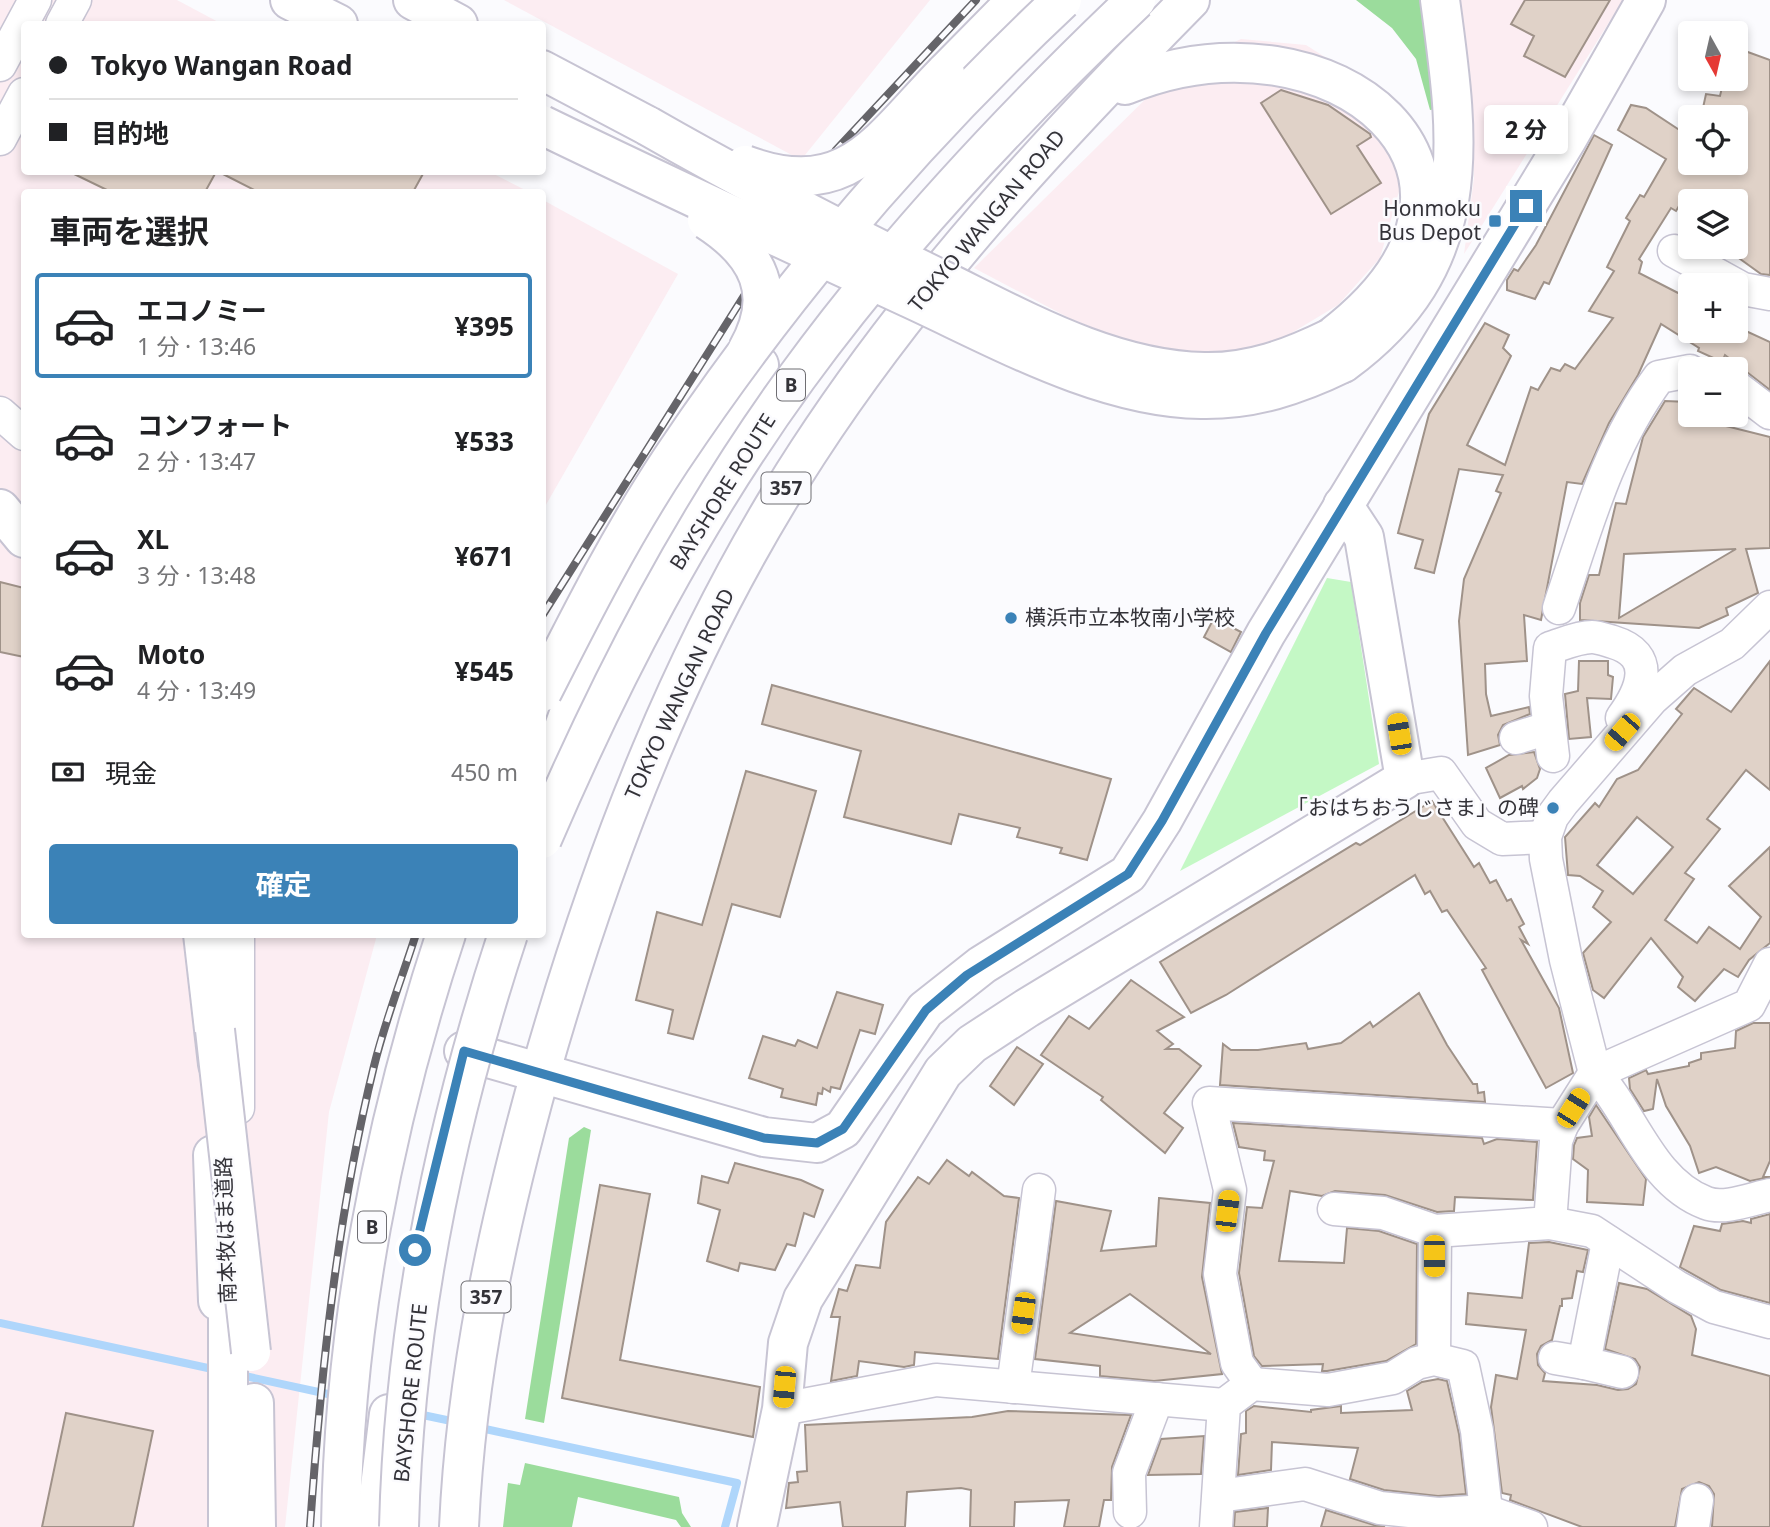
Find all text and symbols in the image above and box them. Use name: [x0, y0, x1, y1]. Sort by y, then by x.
north arrow: [1678, 21, 1748, 91]
map controls: [1678, 21, 1748, 427]
text: Tokyo Wangan Road: [91, 47, 352, 83]
callout: 2 分: [1484, 104, 1568, 154]
button: locate: [1678, 105, 1748, 175]
text: 2 分: [1505, 113, 1547, 145]
text: 目的地: [91, 115, 169, 151]
street label: TOKYO WANGAN ROAD: [902, 123, 1071, 317]
button: layers: [1678, 189, 1748, 259]
route end: [1510, 190, 1542, 222]
place label: Honmoku Bus Depot: [1378, 194, 1481, 246]
text: 車両を選択: [49, 209, 209, 252]
marker: Honmoku Bus Depot: [1487, 213, 1503, 229]
button: +: [1678, 273, 1748, 343]
text: エコノミー: [137, 292, 267, 328]
icon: car: [53, 294, 116, 357]
text: ¥395: [455, 308, 514, 344]
text: 1 分 · 13:46: [137, 330, 256, 362]
button: −: [1678, 357, 1748, 427]
road number: B: [777, 370, 805, 400]
text: コンフォート: [137, 407, 292, 443]
street label: BAYSHORE ROUTE: [663, 408, 782, 575]
icon: car: [53, 409, 116, 472]
text: ¥533: [455, 423, 514, 459]
text: 2 分 · 13:47: [137, 445, 256, 477]
road number: 357: [762, 472, 810, 503]
text: XL: [137, 521, 169, 557]
icon: car: [53, 524, 116, 587]
text: ¥671: [455, 538, 514, 574]
text: 3 分 · 13:48: [137, 559, 256, 591]
street label: TOKYO WANGAN ROAD: [618, 583, 740, 804]
place label: 横浜市立本牧南小学校: [1025, 603, 1235, 631]
marker: 横浜市立本牧南小学校: [1003, 610, 1019, 626]
text: Moto: [137, 636, 205, 672]
icon: car: [53, 639, 116, 702]
text: ¥545: [455, 653, 514, 689]
text: 4 分 · 13:49: [137, 674, 256, 706]
car: [1601, 709, 1644, 755]
car: [1386, 712, 1413, 756]
icon: cash: [49, 753, 87, 791]
text: 現金: [105, 755, 157, 791]
text: 450 m: [451, 756, 518, 788]
place label: 「おはちおうじさま」の碑: [1287, 793, 1539, 821]
marker: 「おはちおうじさま」の碑: [1545, 800, 1561, 816]
button: 確定: [49, 844, 518, 924]
car: [1553, 1085, 1594, 1131]
street label: 南本牧はま道路: [208, 1156, 242, 1304]
car: [1215, 1189, 1240, 1233]
road number: B: [358, 1212, 386, 1242]
route start: [399, 1234, 431, 1266]
car: [1424, 1235, 1445, 1277]
road number: 357: [462, 1282, 510, 1312]
car: [1010, 1291, 1037, 1335]
street label: BAYSHORE ROUTE: [387, 1302, 433, 1484]
car: [772, 1365, 797, 1409]

